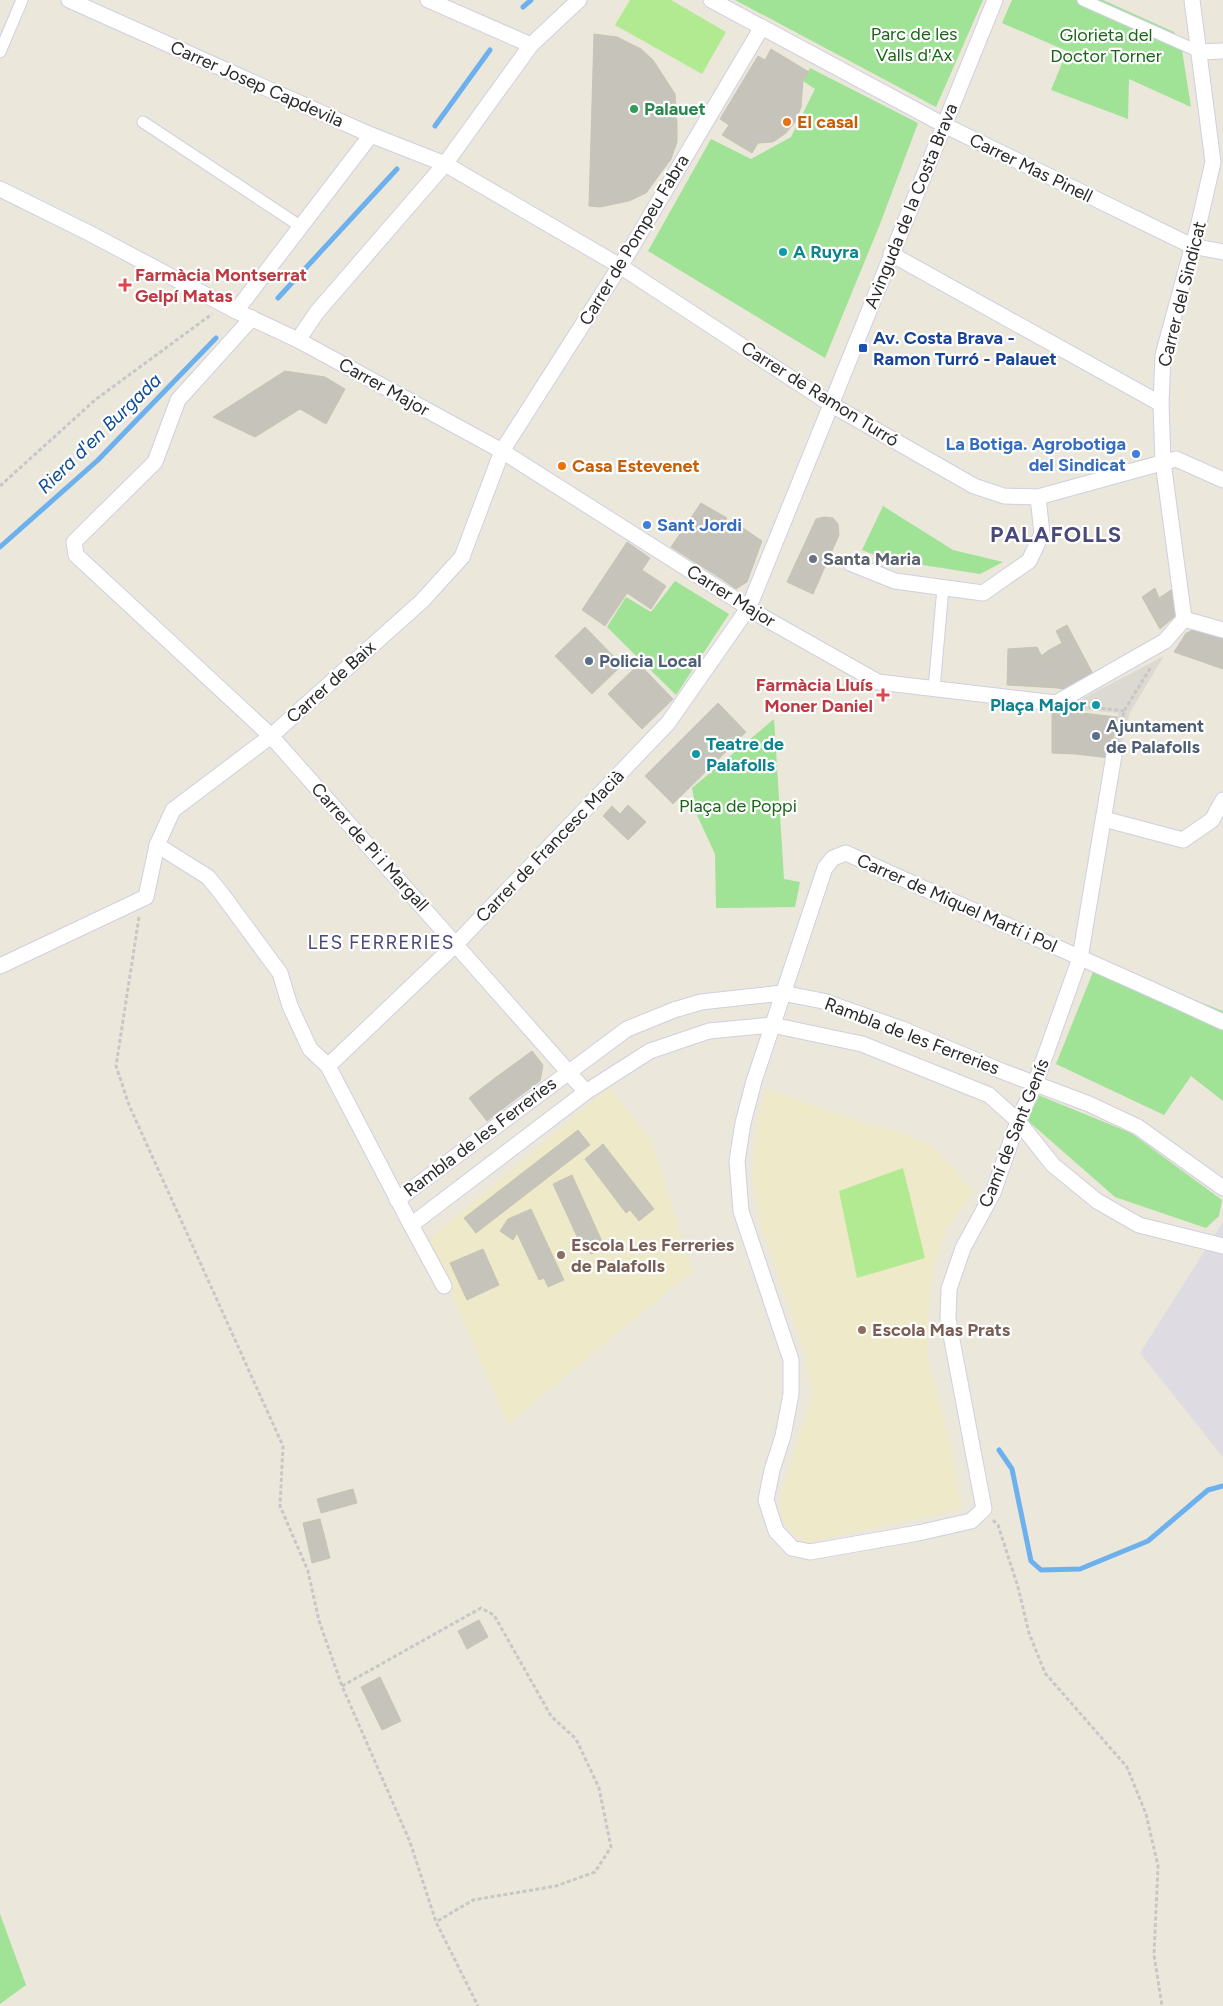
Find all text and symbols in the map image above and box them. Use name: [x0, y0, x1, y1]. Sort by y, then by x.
park label: Parc de les Valls d'Ax: [871, 23, 957, 66]
park label: Glorieta del Doctor Torner: [1050, 24, 1162, 67]
street label: Carrer Josep Capdevila: [167, 36, 347, 132]
place label: Palauet: [644, 98, 706, 120]
street label: Avinguda de la Costa Brava: [860, 100, 962, 312]
marker: Palauet: [628, 103, 640, 115]
place label: El casal: [797, 111, 858, 133]
marker: El casal: [781, 116, 793, 128]
street label: Carrer Mas Pinell: [966, 129, 1096, 207]
street label: Carrer de Pompeu Fabra: [574, 151, 694, 329]
street label: Carrer del Sindicat: [1153, 219, 1211, 369]
place label: A Ruyra: [793, 241, 859, 263]
marker: A Ruyra: [777, 246, 789, 258]
place label: Farmàcia Montserrat Gelpí Matas: [135, 264, 307, 307]
marker: Farmàcia Montserrat Gelpí Matas: [119, 279, 131, 291]
place label: Av. Costa Brava - Ramon Turró - Palauet: [873, 327, 1057, 370]
street label: Carrer de Ramon Turró: [737, 336, 903, 452]
marker: Av. Costa Brava - Ramon Turró - Palauet: [857, 342, 869, 354]
street label: Carrer Major: [335, 353, 433, 421]
water label: Riera d'en Burgada: [33, 368, 166, 498]
place label: La Botiga. Agrobotiga del Sindicat: [946, 433, 1126, 476]
marker: La Botiga. Agrobotiga del Sindicat: [1130, 448, 1142, 460]
place label: Casa Estevenet: [572, 455, 700, 477]
marker: Casa Estevenet: [556, 460, 568, 472]
place label: Sant Jordi: [657, 514, 742, 536]
marker: Sant Jordi: [641, 519, 653, 531]
district label: PALAFOLLS: [990, 521, 1122, 548]
place label: Santa Maria: [823, 548, 921, 570]
marker: Santa Maria: [807, 553, 819, 565]
street label: Carrer Major: [683, 560, 779, 632]
street label: Carrer de Baix: [282, 636, 380, 728]
place label: Policia Local: [599, 650, 702, 672]
marker: Policia Local: [583, 655, 595, 667]
place label: Farmàcia Lluís Moner Daniel: [756, 674, 874, 717]
marker: Farmàcia Lluís Moner Daniel: [877, 689, 889, 701]
place label: Plaça Major: [990, 694, 1086, 716]
marker: Plaça Major: [1090, 699, 1102, 711]
place label: Ajuntament de Palafolls: [1106, 715, 1204, 758]
marker: Ajuntament de Palafolls: [1090, 730, 1102, 742]
place label: Teatre de Palafolls: [706, 733, 784, 776]
marker: Teatre de Palafolls: [690, 748, 702, 760]
street label: Carrer de Francesc Macià: [471, 765, 629, 927]
street label: Carrer de Pi i Margall: [307, 778, 433, 916]
park label: Plaça de Poppi: [679, 795, 797, 817]
street label: Carrer de Miquel Martí i Pol: [854, 849, 1060, 957]
district label: LES FERRERIES: [307, 931, 455, 954]
street label: Rambla de les Ferreries: [822, 993, 1002, 1079]
street label: Camí de Sant Genís: [974, 1055, 1054, 1211]
street label: Rambla de les Ferreries: [399, 1072, 561, 1202]
place label: Escola Les Ferreries de Palafolls: [571, 1234, 735, 1277]
marker: Escola Les Ferreries de Palafolls: [555, 1249, 567, 1261]
place label: Escola Mas Prats: [872, 1319, 1011, 1341]
marker: Escola Mas Prats: [856, 1324, 868, 1336]

